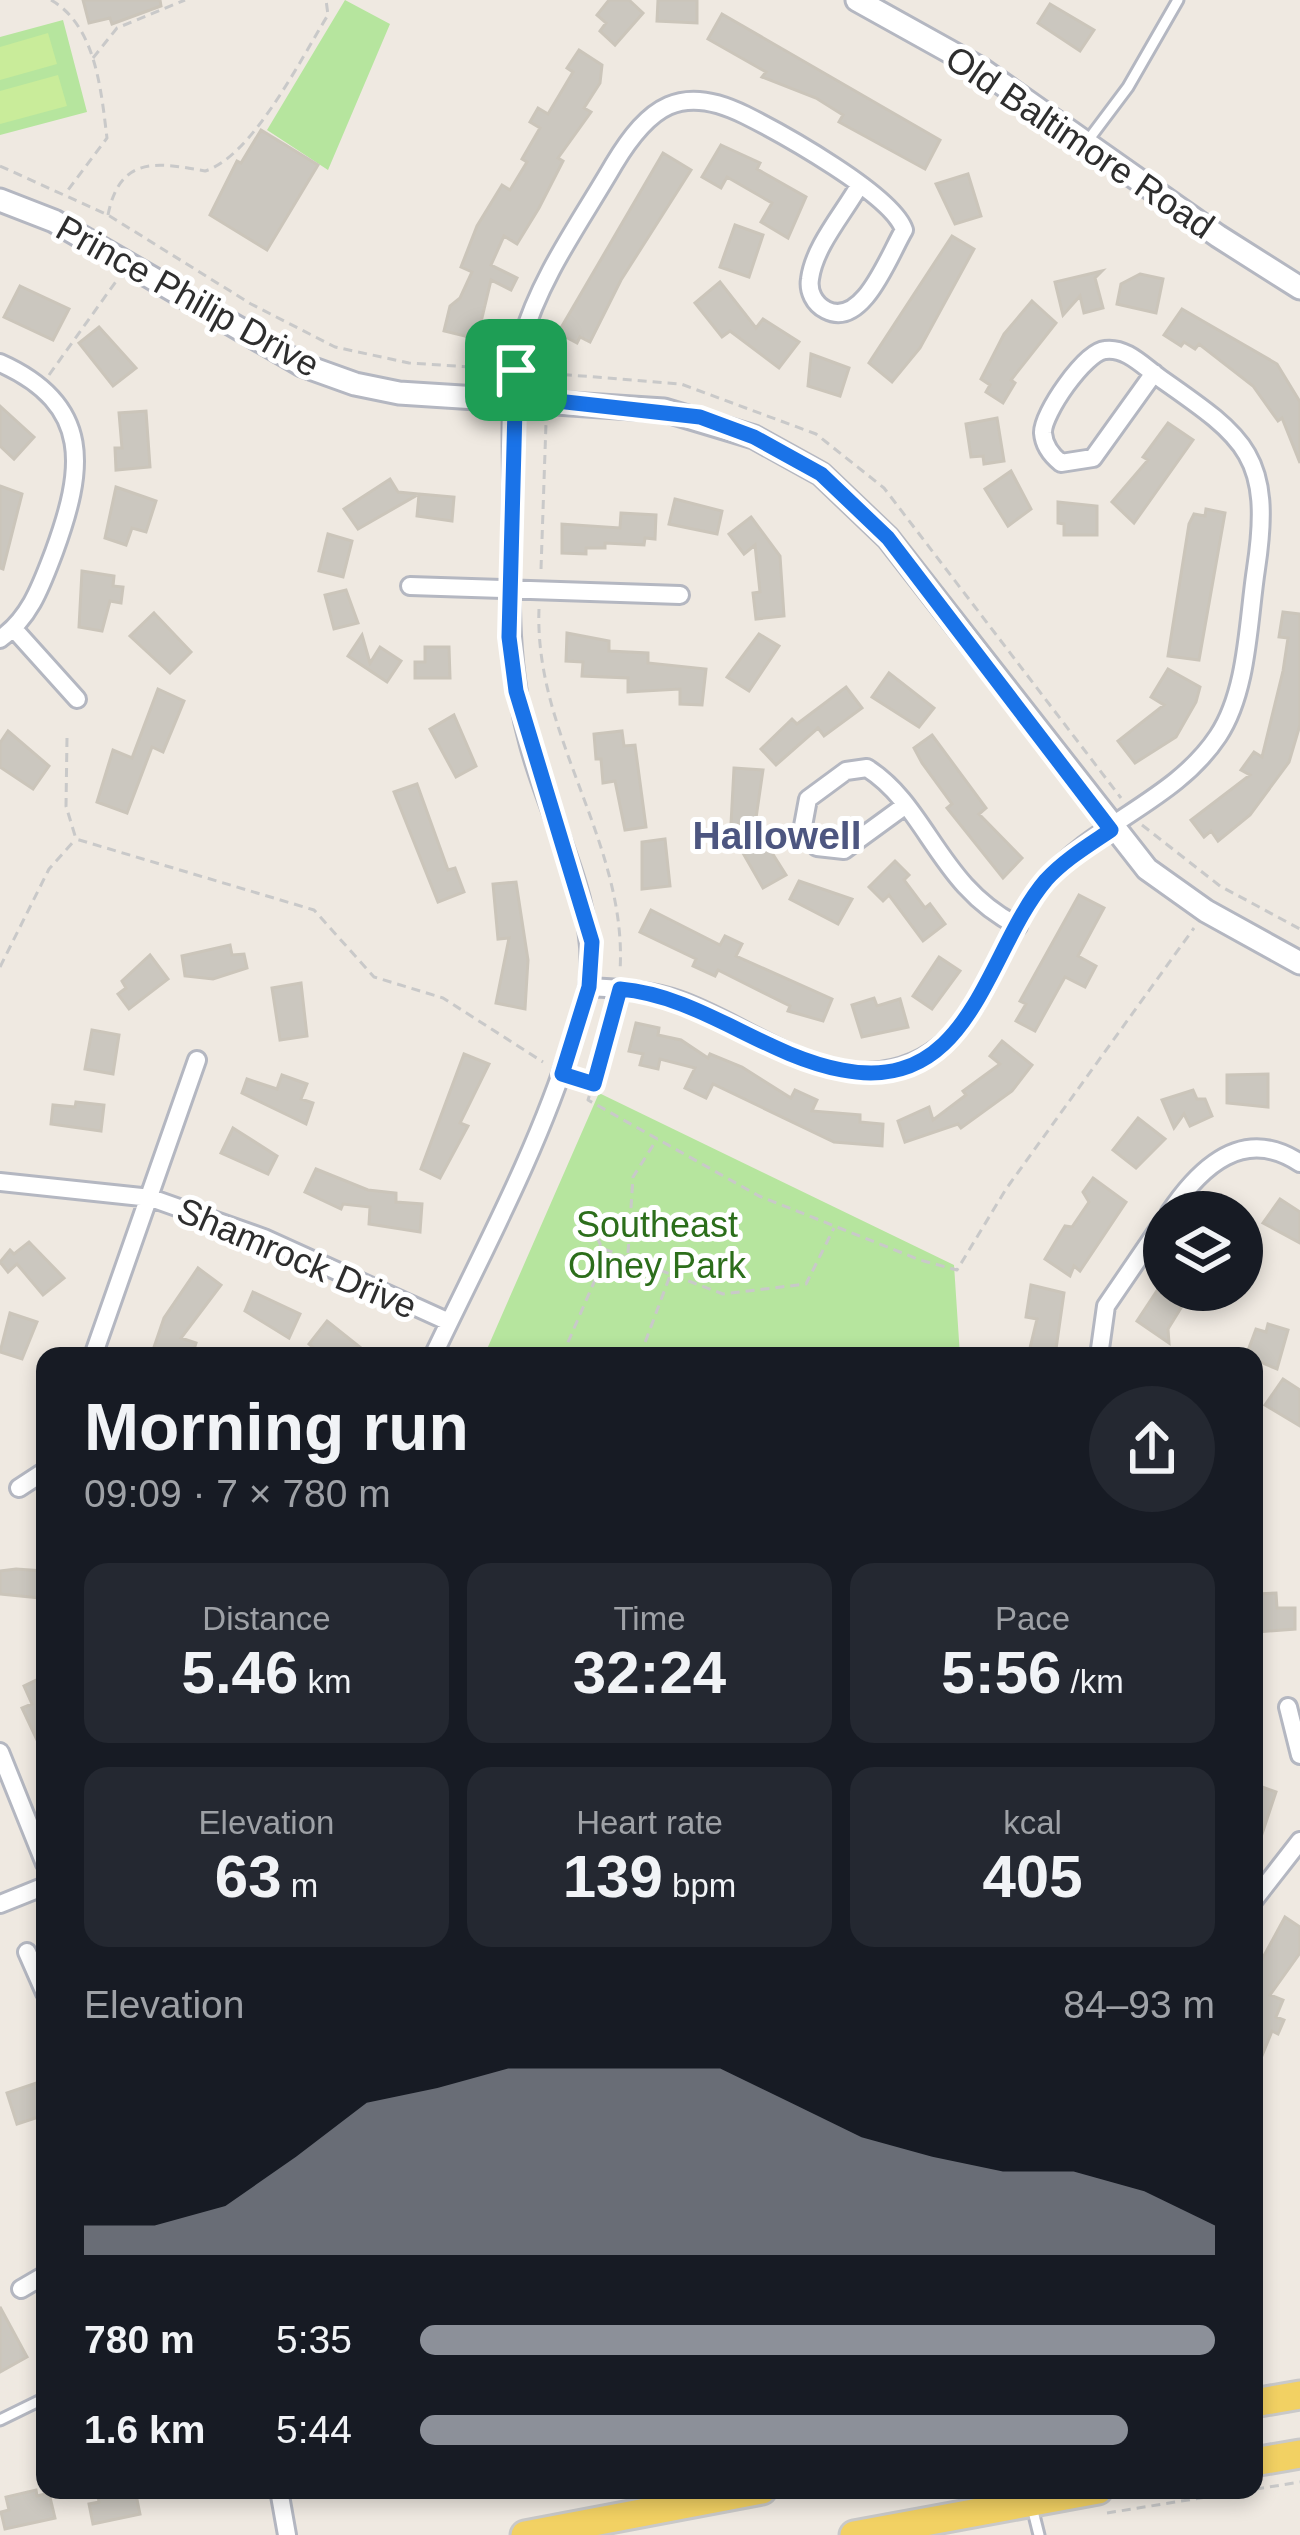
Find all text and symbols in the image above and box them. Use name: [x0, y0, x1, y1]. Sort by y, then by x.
street label: Old Baltimore Road: [938, 37, 1222, 247]
street label: Prince Philip Drive: [49, 207, 327, 385]
pin: [465, 319, 567, 421]
icon: arrive: [483, 337, 549, 403]
district label: Hallowell: [692, 814, 862, 857]
street label: Shamrock Drive: [171, 1189, 423, 1327]
map controls: [1143, 1191, 1263, 1311]
button: layers: [1143, 1191, 1263, 1311]
park label: Southeast Olney Park: [568, 1204, 747, 1286]
button: share: [1089, 1386, 1215, 1512]
text: Morning run: [84, 1390, 469, 1464]
text: 09:09 · 7 × 780 m: [84, 1472, 391, 1515]
text: Distance: [202, 1600, 331, 1637]
text: Time: [613, 1600, 686, 1637]
text: Pace: [995, 1600, 1070, 1637]
text: 5.46: [182, 1639, 298, 1706]
text: 32:24: [573, 1639, 726, 1706]
text: 5:56: [941, 1639, 1061, 1706]
text: km: [298, 1663, 351, 1700]
text: /km: [1061, 1663, 1124, 1700]
text: Elevation: [199, 1804, 334, 1841]
text: Heart rate: [576, 1804, 723, 1841]
text: kcal: [1003, 1804, 1062, 1841]
text: 63: [215, 1843, 282, 1910]
text: 139: [563, 1843, 663, 1910]
text: 405: [982, 1843, 1083, 1910]
text: m: [282, 1867, 318, 1904]
text: bpm: [663, 1867, 736, 1904]
text: Elevation: [84, 1983, 244, 2026]
text: 84–93 m: [1063, 1983, 1215, 2026]
text: 780 m: [84, 2318, 195, 2361]
text: 5:35: [276, 2318, 352, 2361]
text: 1.6 km: [84, 2408, 205, 2451]
text: 5:44: [276, 2408, 352, 2451]

